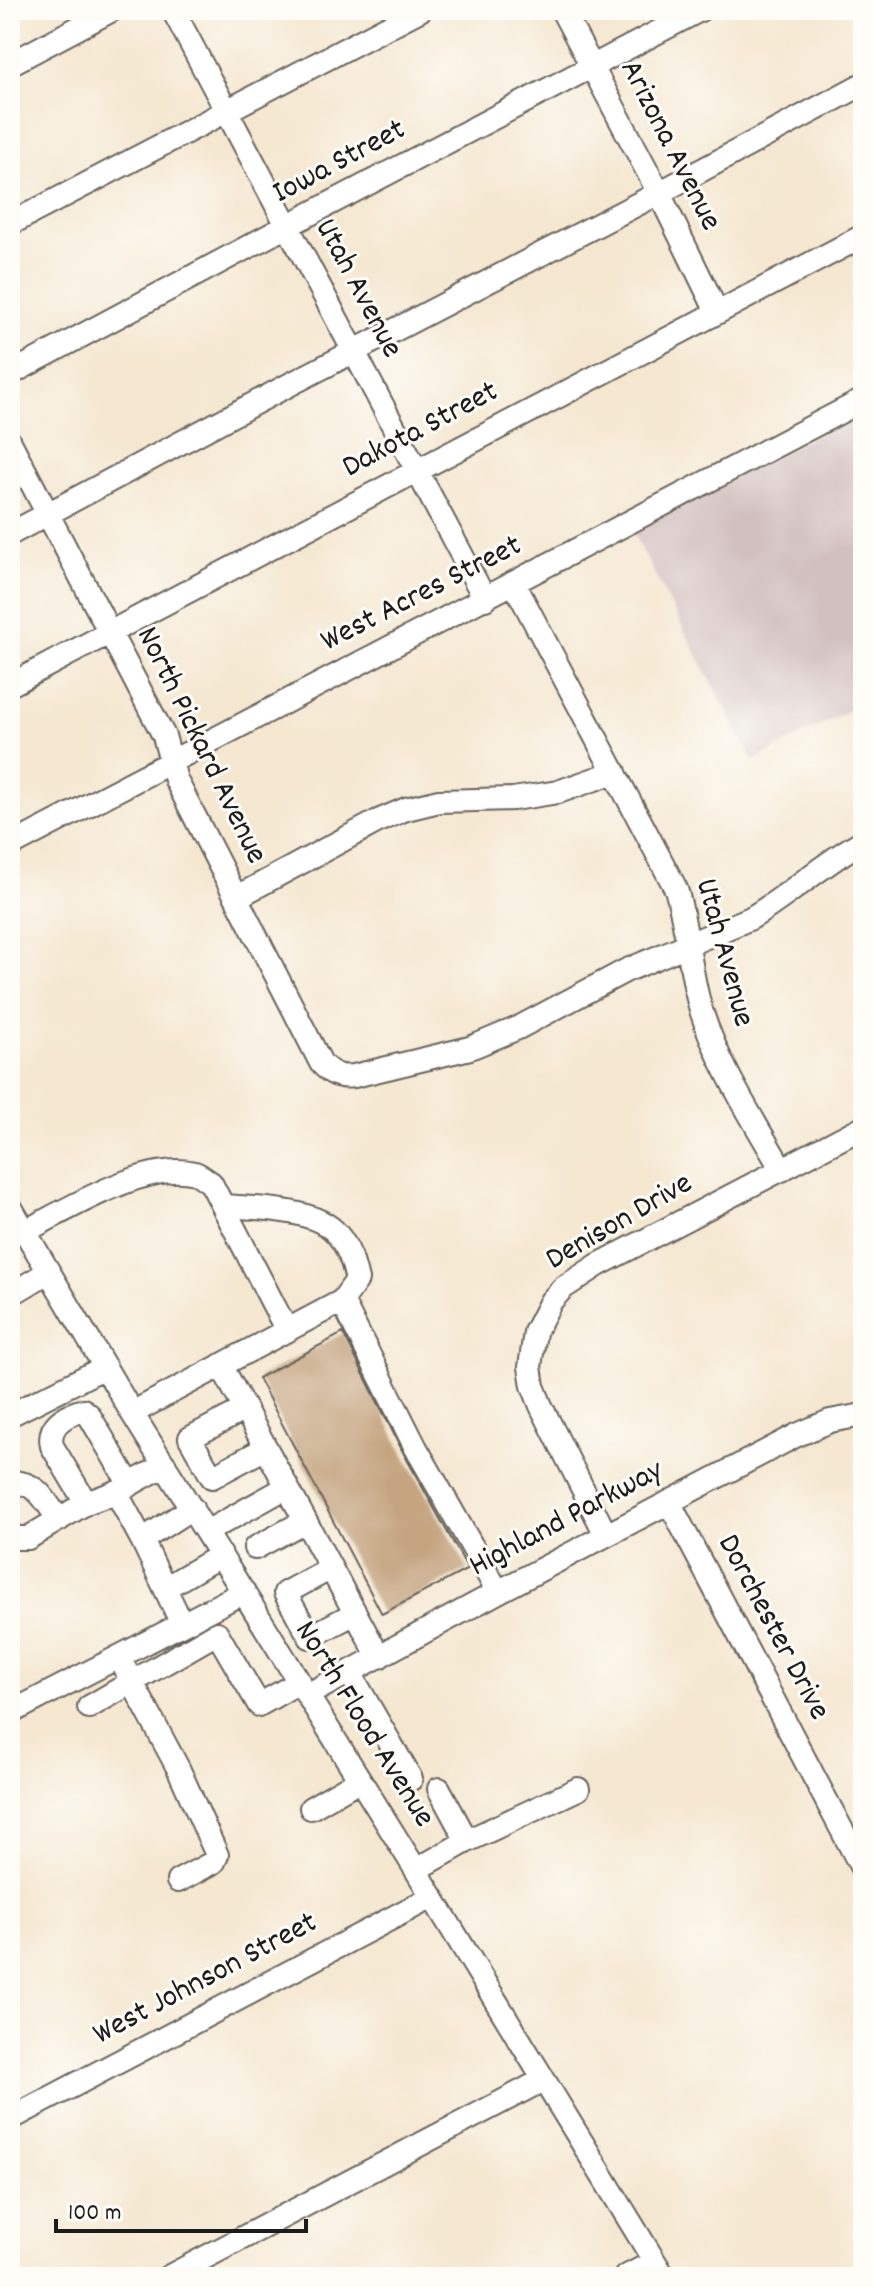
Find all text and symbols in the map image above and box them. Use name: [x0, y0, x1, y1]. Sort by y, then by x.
street label: Arizona Avenue: [606, 53, 732, 239]
street label: Iowa Street: [265, 109, 415, 217]
street label: Utah Avenue: [301, 211, 413, 367]
street label: Dakota Street: [335, 371, 507, 491]
street label: West Acres Street: [314, 525, 531, 665]
street label: North Pickard Avenue: [123, 620, 277, 872]
street label: Utah Avenue: [681, 874, 765, 1032]
street label: Denison Drive: [538, 1162, 702, 1284]
street label: Highland Parkway: [462, 1449, 673, 1590]
street label: Dorchester Drive: [704, 1527, 840, 1729]
street label: North Flood Avenue: [281, 1613, 445, 1837]
street label: West Johnson Street: [86, 1901, 326, 2059]
scale bar: [56, 2183, 306, 2233]
text: 100 m: [68, 2197, 121, 2231]

